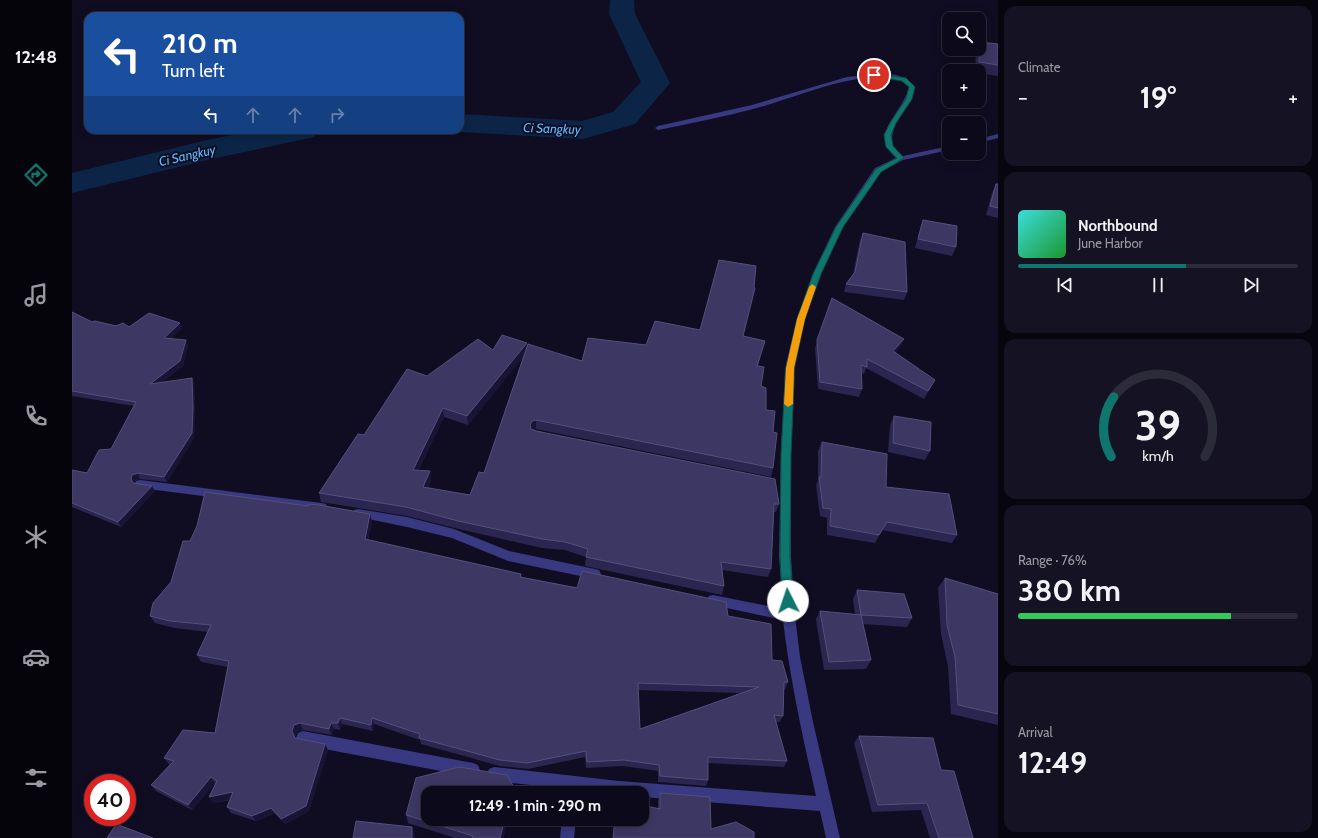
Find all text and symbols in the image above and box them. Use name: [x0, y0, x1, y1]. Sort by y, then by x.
map controls: [942, 12, 986, 160]
button: search: [942, 12, 986, 56]
text: 210 m: [162, 26, 238, 60]
icon: left: [96, 28, 148, 80]
text: 12:48: [15, 46, 57, 68]
pin: [857, 58, 891, 92]
text: Climate: [1018, 59, 1060, 75]
text: Turn left: [162, 60, 225, 82]
icon: arrive: [863, 64, 885, 86]
button: +: [942, 64, 986, 108]
text: 19°: [1140, 79, 1176, 116]
text: −: [1018, 84, 1028, 111]
text: +: [1288, 84, 1298, 111]
icon: left: [200, 104, 222, 126]
icon: ahead: [242, 104, 264, 126]
icon: ahead: [284, 104, 306, 126]
icon: right: [326, 104, 348, 126]
button: −: [942, 116, 986, 160]
water label: Ci Sangkuy: [523, 119, 582, 137]
water label: Ci Sangkuy: [157, 140, 218, 169]
icon: directions: [22, 161, 50, 189]
text: Northbound: [1078, 217, 1158, 235]
text: June Harbor: [1078, 235, 1143, 251]
icon: previous: [1054, 274, 1076, 296]
icon: pause: [1147, 274, 1169, 296]
icon: next: [1240, 274, 1262, 296]
icon: music: [22, 281, 50, 309]
text: 39: [1135, 400, 1181, 450]
icon: phone: [22, 402, 50, 430]
text: km/h: [1142, 447, 1174, 465]
icon: climate: [22, 523, 50, 551]
text: Range · 76%: [1018, 552, 1087, 568]
text: 380 km: [1018, 572, 1121, 609]
position arrow: [767, 580, 809, 622]
icon: car: [22, 643, 50, 671]
text: Arrival: [1018, 724, 1053, 740]
text: 12:49: [1018, 744, 1087, 781]
icon: filters: [22, 764, 50, 792]
speed limit sign: 40: [84, 774, 136, 826]
text: 12:49 · 1 min · 290 m: [469, 797, 601, 815]

